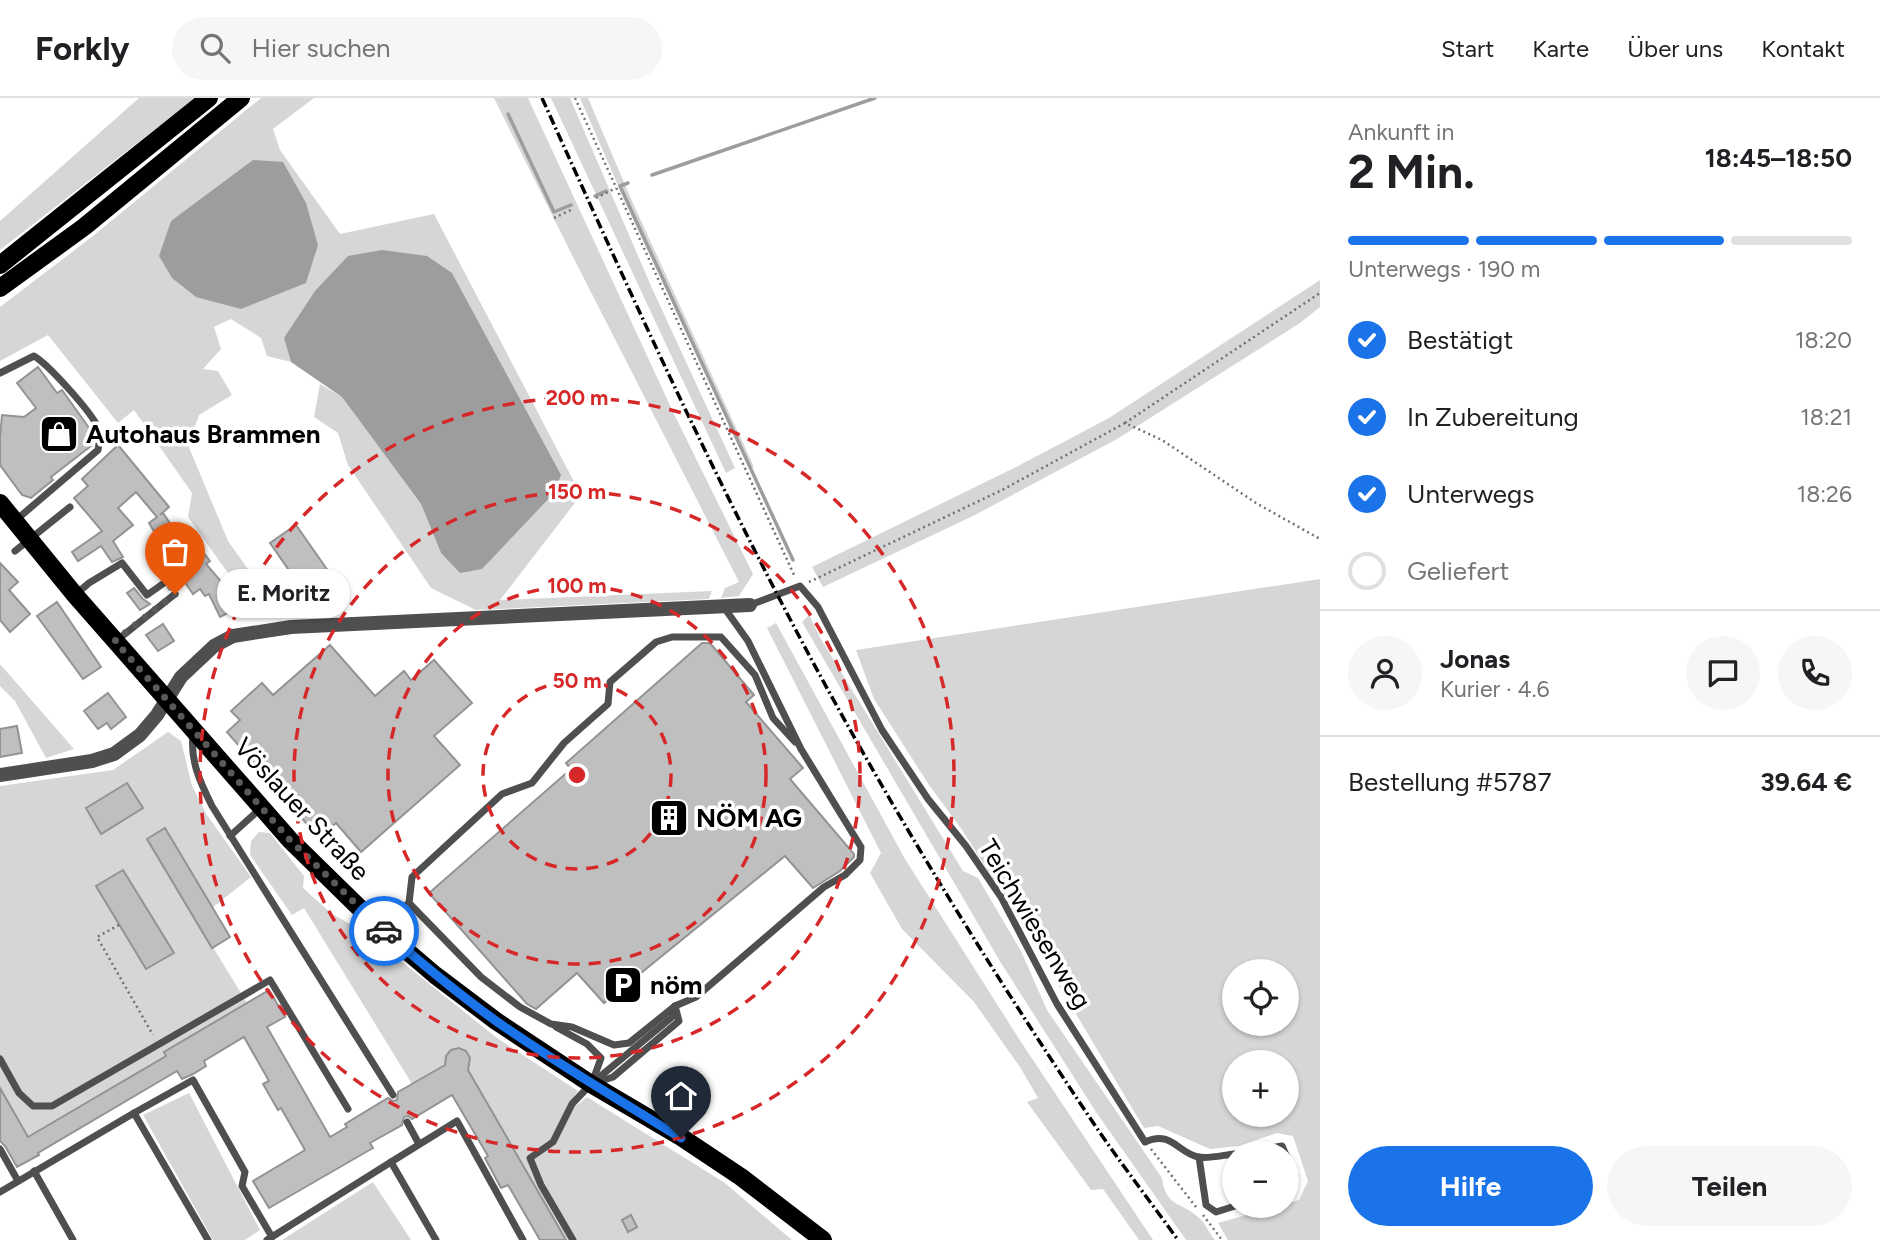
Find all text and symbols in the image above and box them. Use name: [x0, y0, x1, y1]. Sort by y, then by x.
search box: [172, 17, 662, 80]
text: Forkly: [35, 29, 130, 68]
icon: search: [196, 29, 234, 67]
text: Hier suchen: [252, 32, 390, 64]
text: Start: [1441, 34, 1494, 63]
text: Karte: [1532, 34, 1589, 63]
text: Über uns: [1627, 34, 1723, 63]
text: Kontakt: [1761, 34, 1845, 63]
text: Ankunft in: [1348, 118, 1454, 146]
text: 18:45–18:50: [1705, 142, 1852, 174]
text: 2 Min.: [1348, 144, 1475, 200]
text: Unterwegs · 190 m: [1348, 255, 1540, 283]
icon: check: [1348, 321, 1386, 359]
text: Bestätigt: [1407, 324, 1513, 356]
text: 18:20: [1795, 326, 1852, 354]
text: 200 m: [546, 385, 608, 410]
icon: check: [1348, 398, 1386, 436]
text: In Zubereitung: [1407, 401, 1579, 433]
text: 18:21: [1800, 403, 1852, 431]
shop icon: Autohaus Brammen: [38, 413, 80, 455]
place label: Autohaus Brammen: [86, 418, 321, 450]
icon: check: [1348, 475, 1386, 513]
text: Unterwegs: [1407, 478, 1534, 510]
text: 150 m: [548, 479, 606, 504]
text: 18:26: [1797, 480, 1852, 508]
pin: [145, 522, 205, 594]
icon: bag: [156, 533, 194, 571]
text: Geliefert: [1407, 555, 1509, 587]
callout: E. Moritz: [217, 570, 350, 618]
text: 100 m: [547, 573, 607, 598]
text: E. Moritz: [237, 579, 330, 607]
button: person: [1348, 636, 1422, 710]
button: chat: [1686, 636, 1760, 710]
button: phone: [1778, 636, 1852, 710]
text: Jonas: [1440, 643, 1510, 675]
text: 50 m: [552, 668, 602, 693]
text: Kurier · 4.6: [1440, 675, 1550, 703]
street label: Vöslauer Straße: [228, 731, 376, 887]
centre of rings: [565, 763, 589, 787]
text: Bestellung #5787: [1348, 766, 1552, 798]
text: 39.64 €: [1760, 766, 1852, 798]
building icon: NÖM AG: [648, 797, 690, 839]
place label: NÖM AG: [696, 802, 802, 834]
street label: Teichwiesenweg: [972, 833, 1098, 1015]
courier: [349, 896, 419, 966]
icon: car: [365, 912, 403, 950]
map controls: [1222, 959, 1299, 1218]
button: locate: [1222, 959, 1299, 1036]
parking icon: nöm: [602, 964, 644, 1006]
place label: nöm: [650, 969, 703, 1001]
button: +: [1222, 1050, 1299, 1127]
pin: [651, 1066, 711, 1138]
icon: home: [662, 1077, 700, 1115]
button: −: [1222, 1141, 1299, 1218]
button: Hilfe: [1348, 1146, 1593, 1226]
button: Teilen: [1607, 1146, 1852, 1226]

